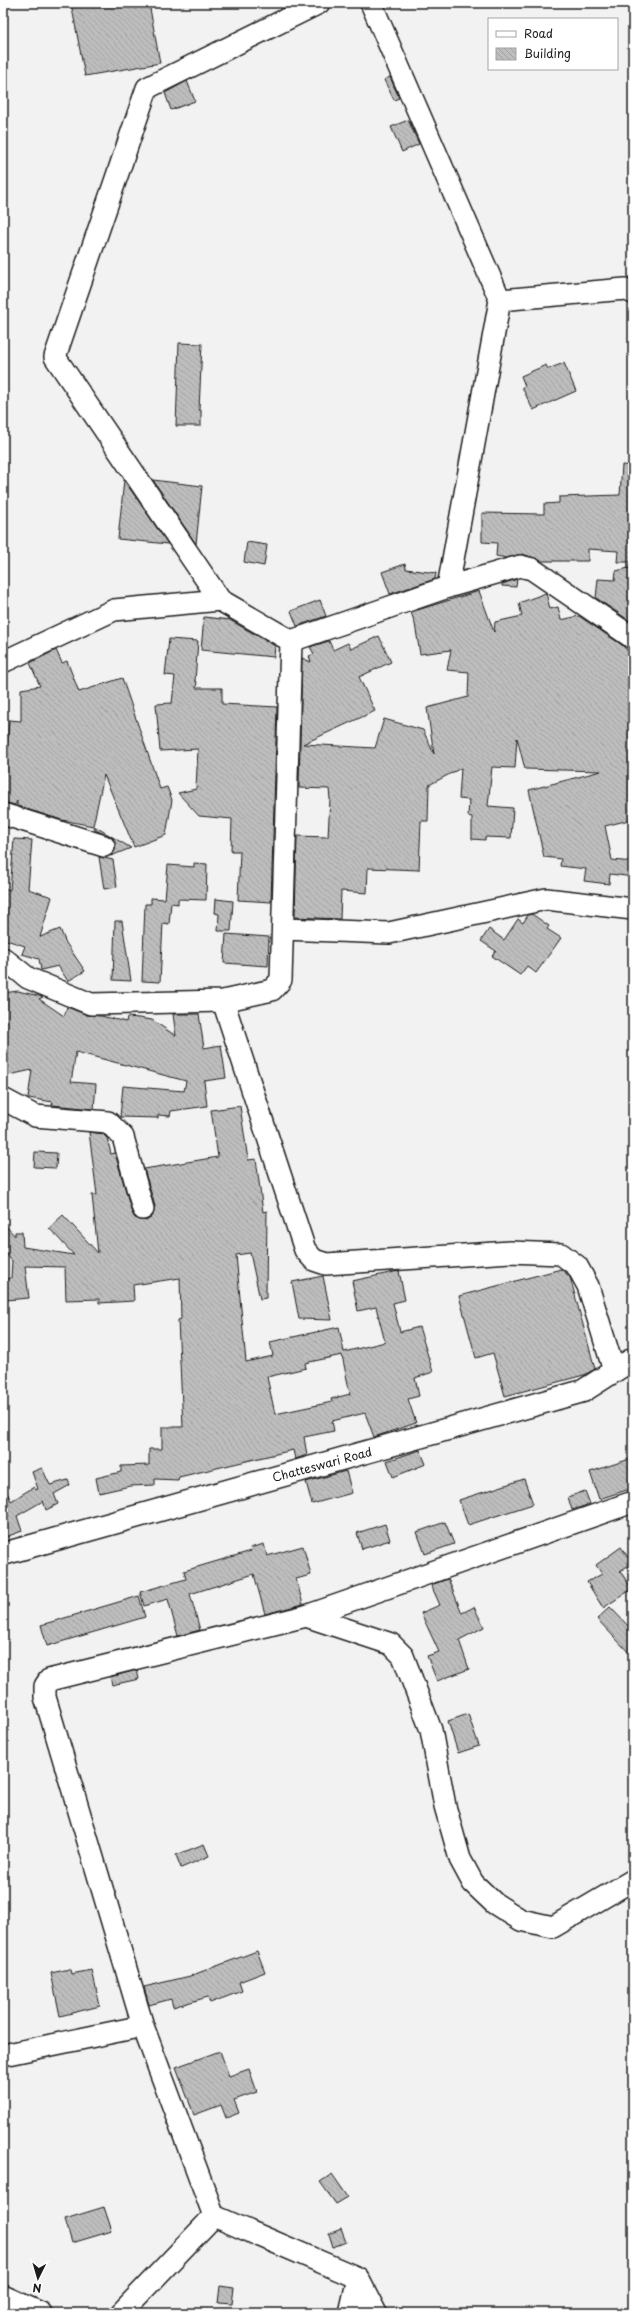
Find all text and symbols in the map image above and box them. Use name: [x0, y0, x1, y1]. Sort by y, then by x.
legend: [488, 18, 618, 70]
text: Road: [524, 24, 553, 42]
text: Building: [524, 44, 571, 62]
street label: Chatteswari Road: [270, 1442, 374, 1486]
north arrow: [18, 2258, 58, 2298]
text: N: [32, 2280, 42, 2297]

